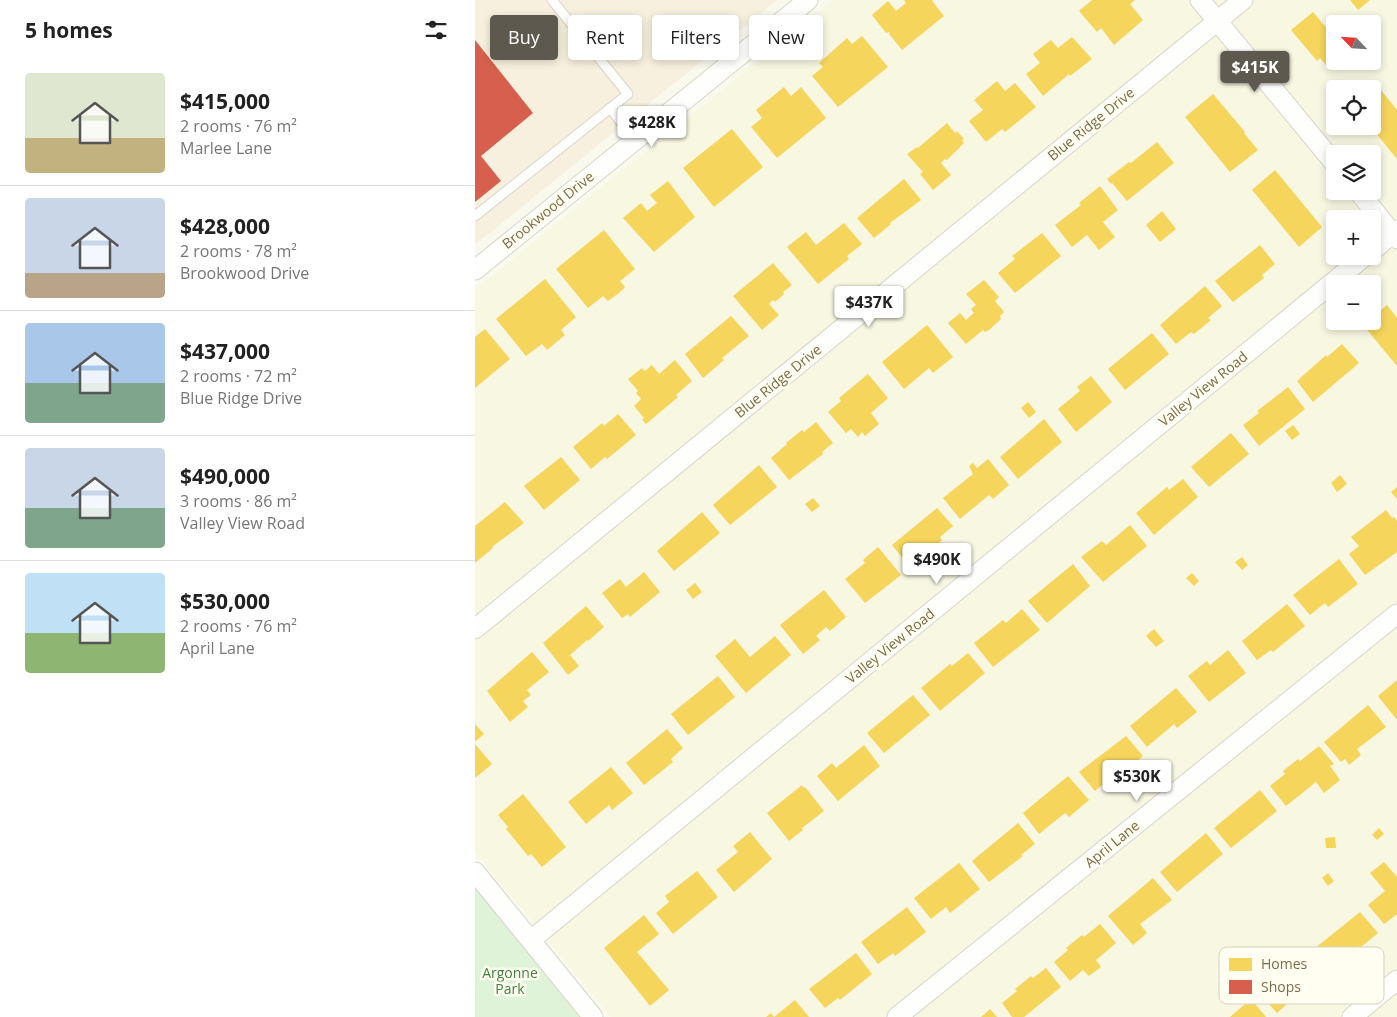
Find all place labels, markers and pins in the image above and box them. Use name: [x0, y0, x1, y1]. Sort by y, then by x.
pin: $415K: [1220, 51, 1290, 93]
pin: $428K: [617, 106, 687, 148]
pin: $437K: [834, 286, 904, 328]
pin: $490K: [902, 542, 972, 585]
pin: $530K: [1102, 760, 1172, 802]

